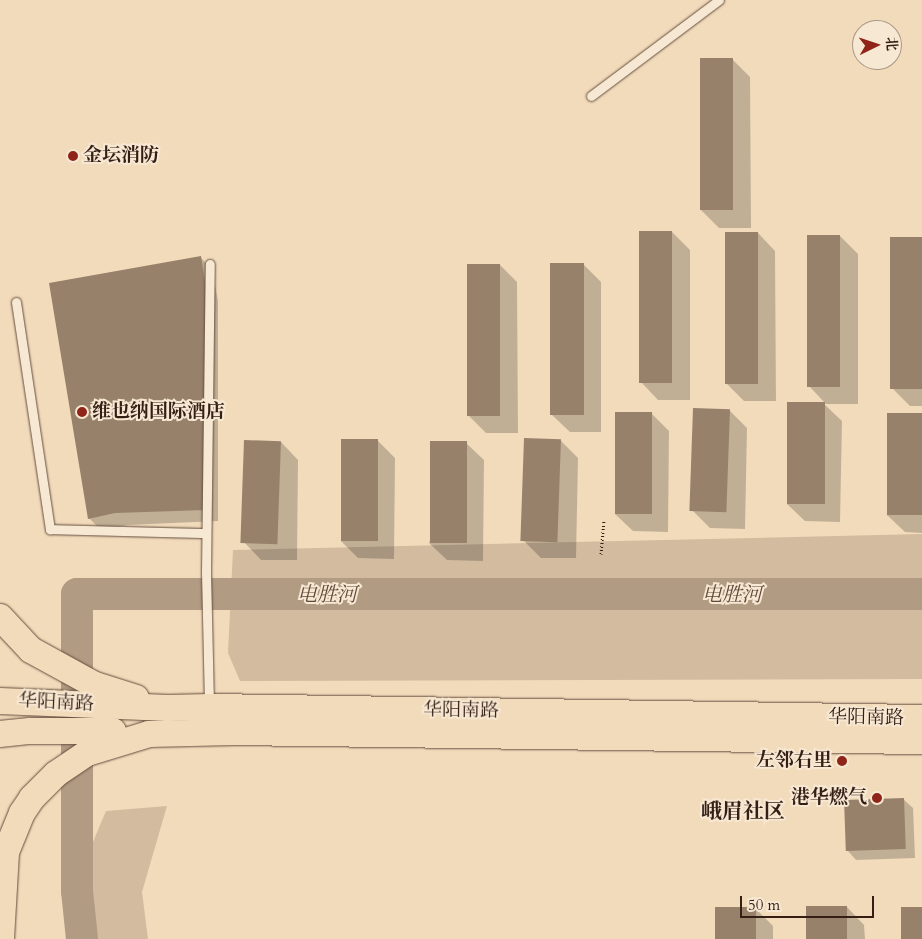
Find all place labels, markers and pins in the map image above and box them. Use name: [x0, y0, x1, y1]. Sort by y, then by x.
place label: 金坛消防: [83, 145, 159, 167]
marker: 金坛消防: [67, 150, 79, 162]
place label: 维也纳国际酒店: [92, 401, 225, 423]
marker: 维也纳国际酒店: [76, 406, 88, 418]
place label: 左邻右里: [756, 750, 832, 772]
marker: 左邻右里: [836, 755, 848, 767]
place label: 港华燃气: [791, 787, 867, 809]
marker: 港华燃气: [871, 792, 883, 804]

